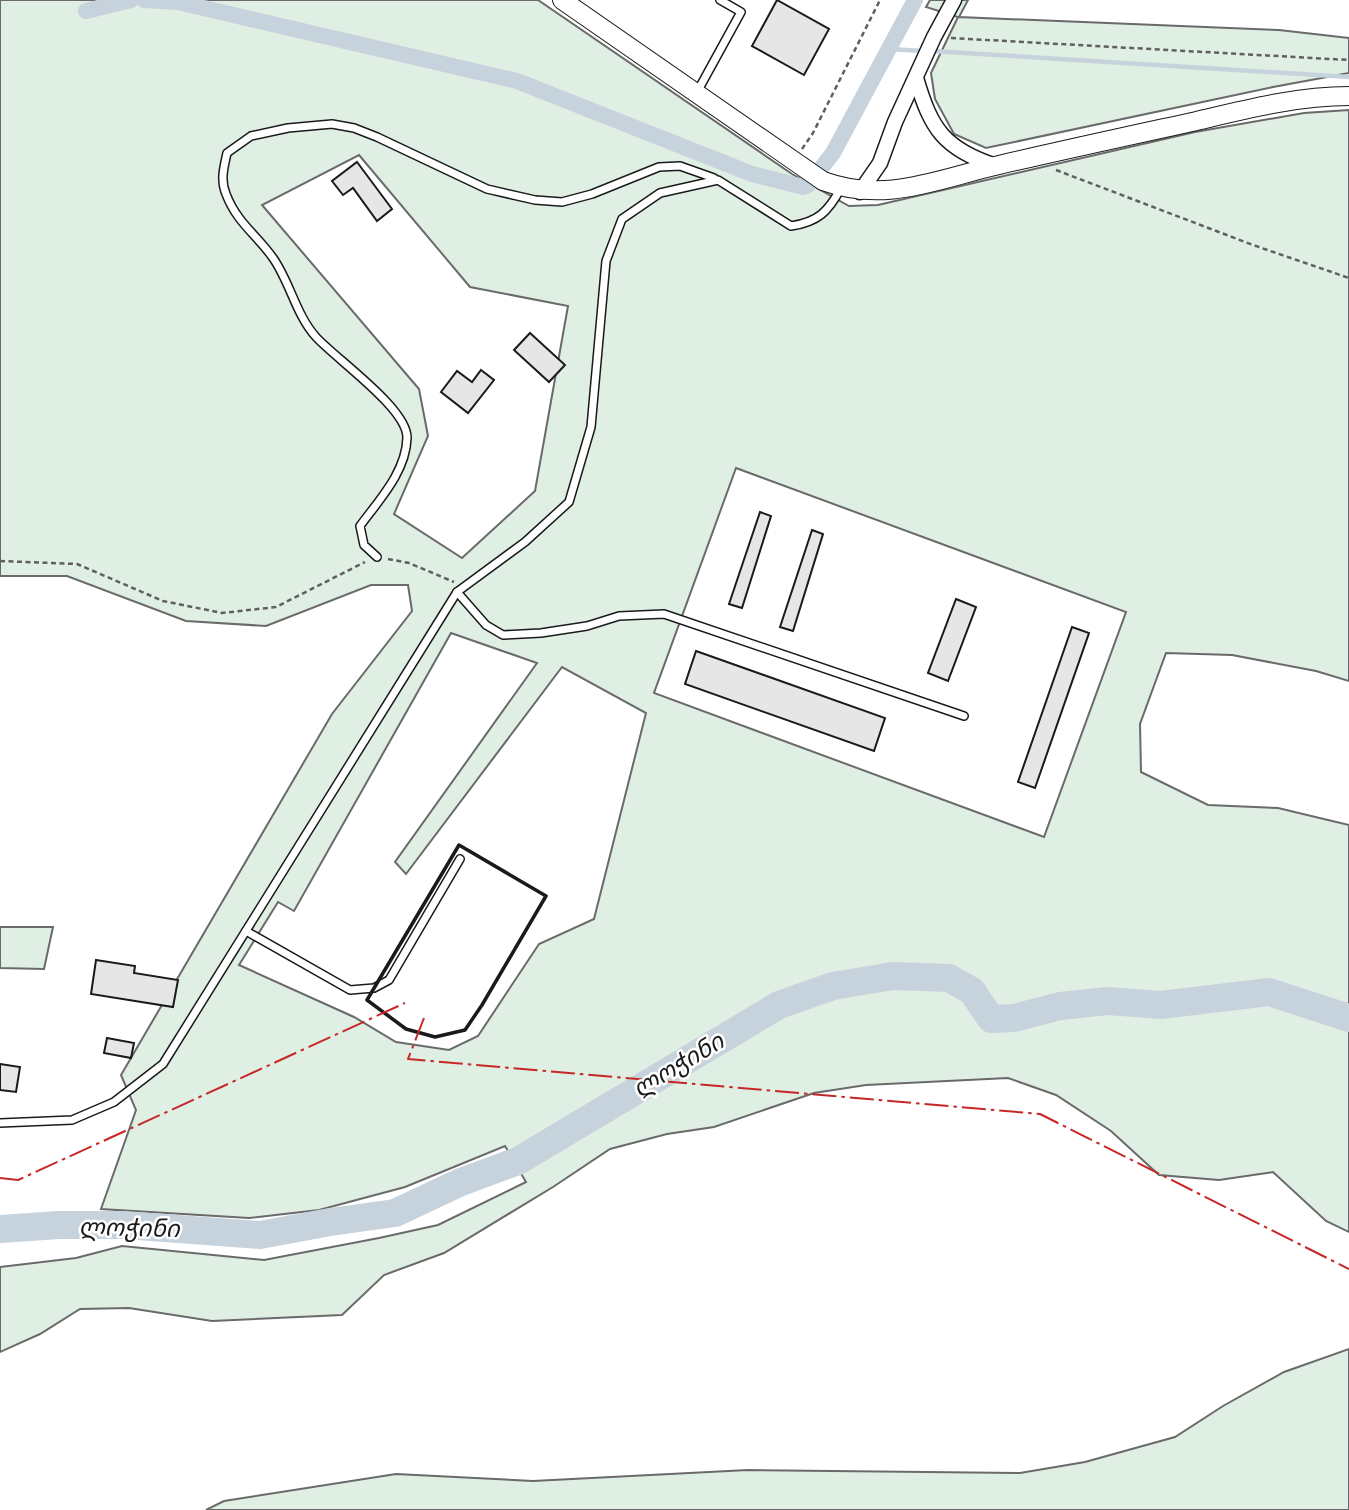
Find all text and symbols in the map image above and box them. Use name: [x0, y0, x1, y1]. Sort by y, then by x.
water label: ლოჭინი: [625, 1023, 730, 1104]
water label: ლოჭინი: [78, 1209, 181, 1244]

